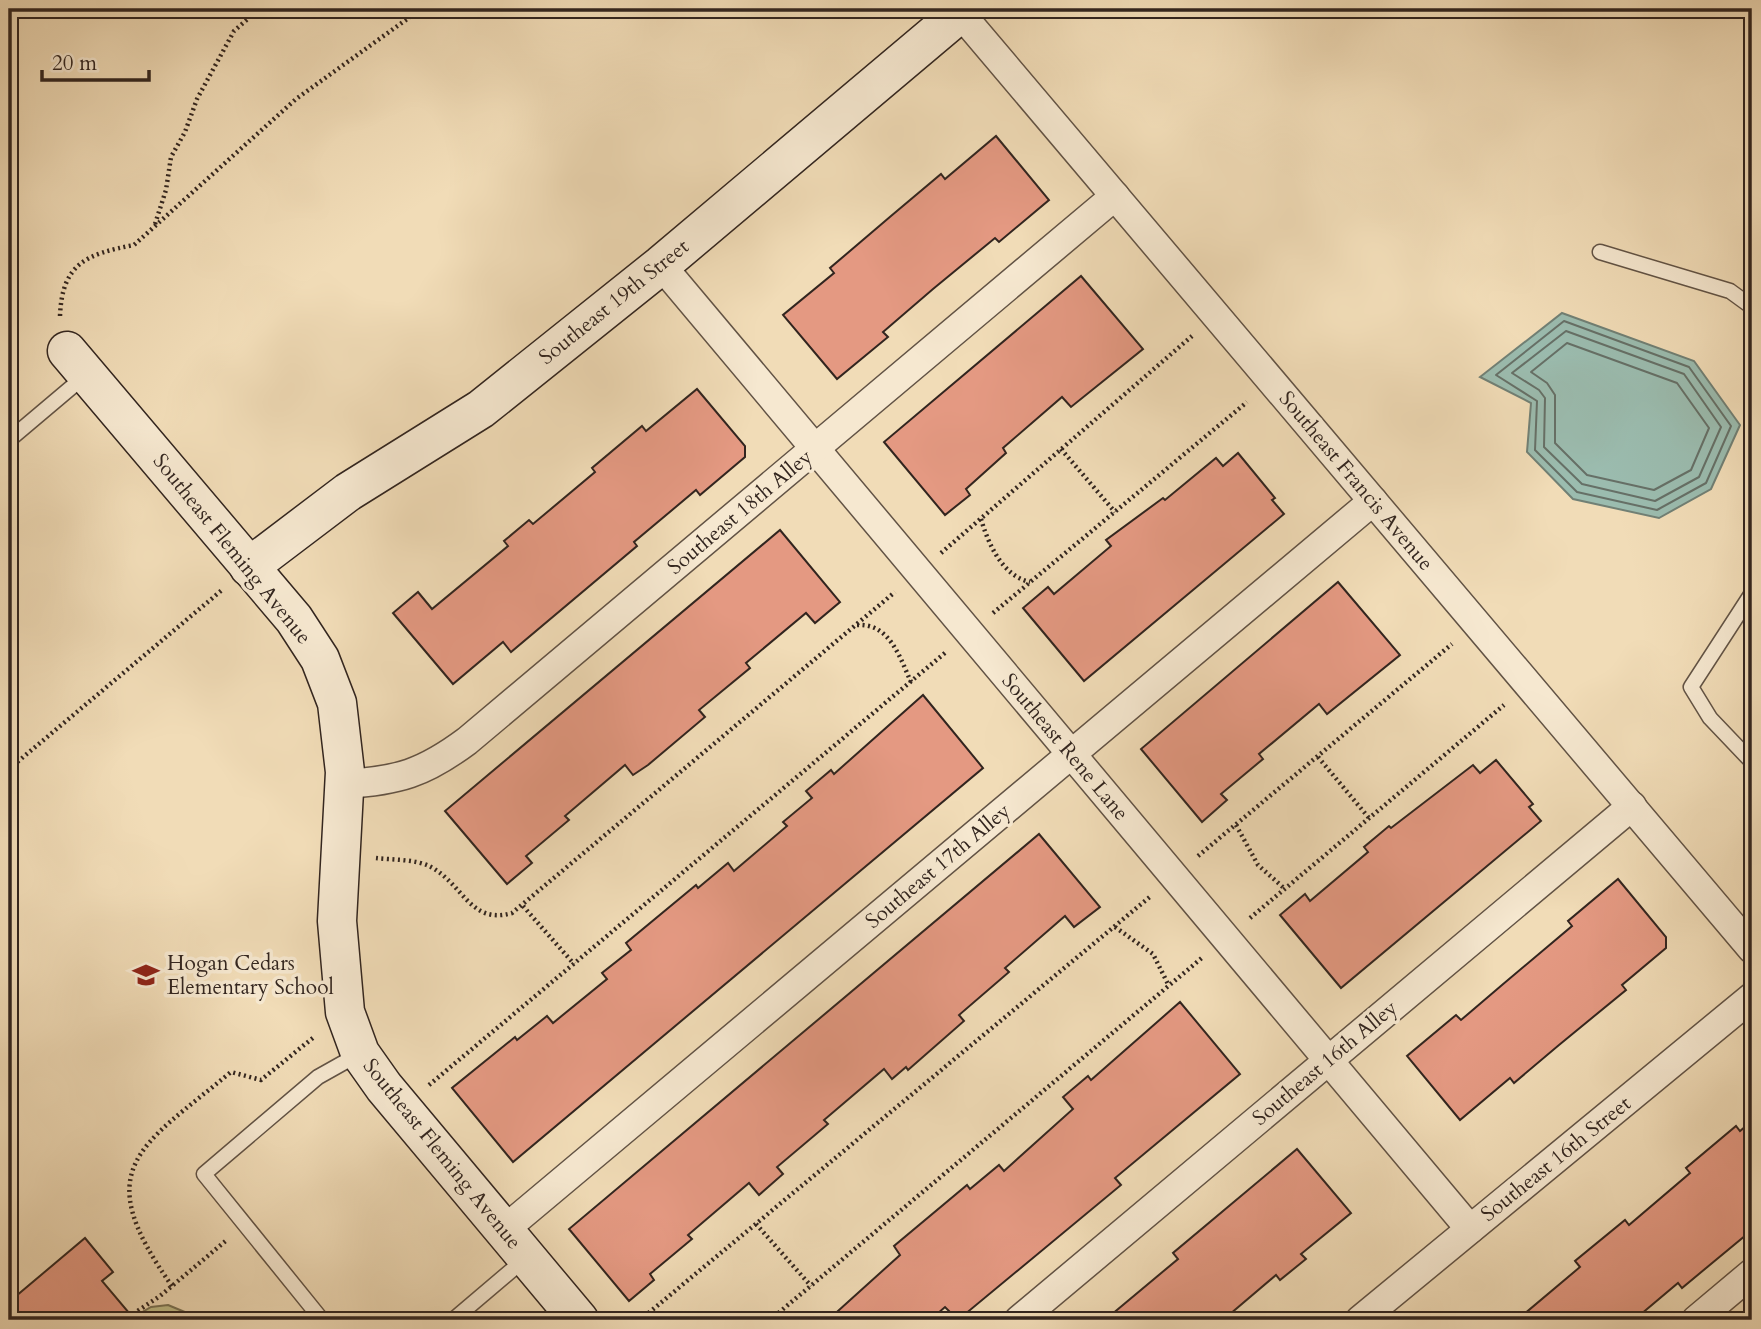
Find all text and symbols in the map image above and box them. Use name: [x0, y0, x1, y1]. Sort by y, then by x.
scale bar: [42, 38, 149, 82]
text: 20 m: [52, 49, 97, 78]
street label: Southeast 19th Street: [533, 232, 695, 372]
street label: Southeast Francis Avenue: [1272, 385, 1440, 577]
street label: Southeast 18th Alley: [661, 443, 819, 581]
street label: Southeast Fleming Avenue: [146, 448, 318, 650]
street label: Southeast Rene Lane: [995, 667, 1135, 827]
street label: Southeast 17th Alley: [859, 797, 1017, 935]
place label: Hogan Cedars Elementary School: [167, 949, 334, 1002]
school or university icon: Hogan Cedars Elementary School: [131, 960, 161, 990]
street label: Southeast 16th Alley: [1246, 994, 1404, 1132]
street label: Southeast Fleming Avenue: [356, 1053, 528, 1255]
street label: Southeast 16th Street: [1475, 1089, 1637, 1229]

